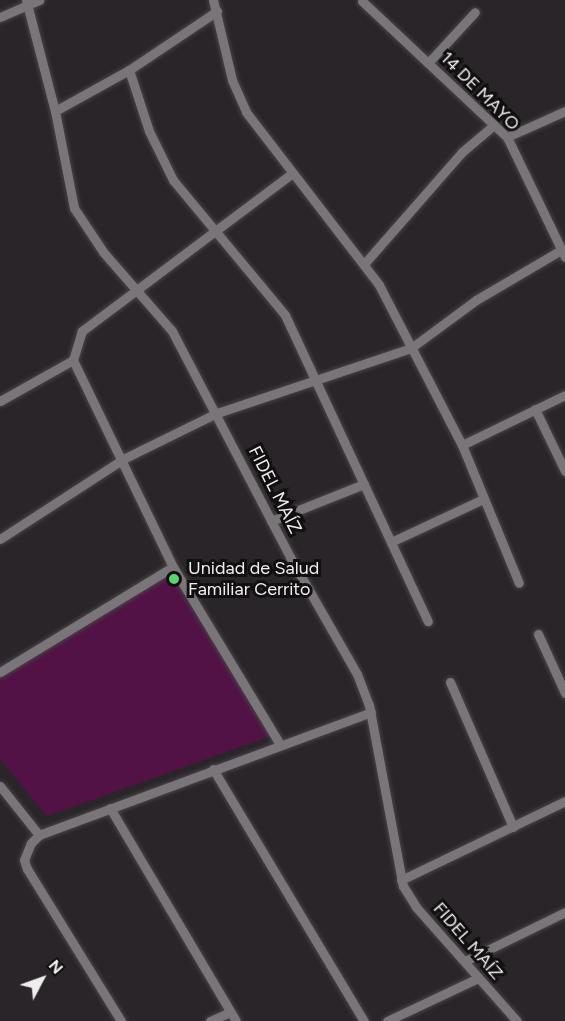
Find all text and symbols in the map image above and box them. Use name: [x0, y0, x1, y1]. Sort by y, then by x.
street label: 14 DE MAYO: [436, 47, 524, 135]
street label: FIDEL MAÍZ: [244, 443, 306, 537]
place label: Unidad de Salud Familiar Cerrito: [188, 558, 319, 600]
marker: Unidad de Salud Familiar Cerrito: [165, 570, 183, 588]
street label: FIDEL MAÍZ: [429, 898, 507, 984]
north arrow: [12, 949, 72, 1009]
text: N: [45, 956, 67, 978]

